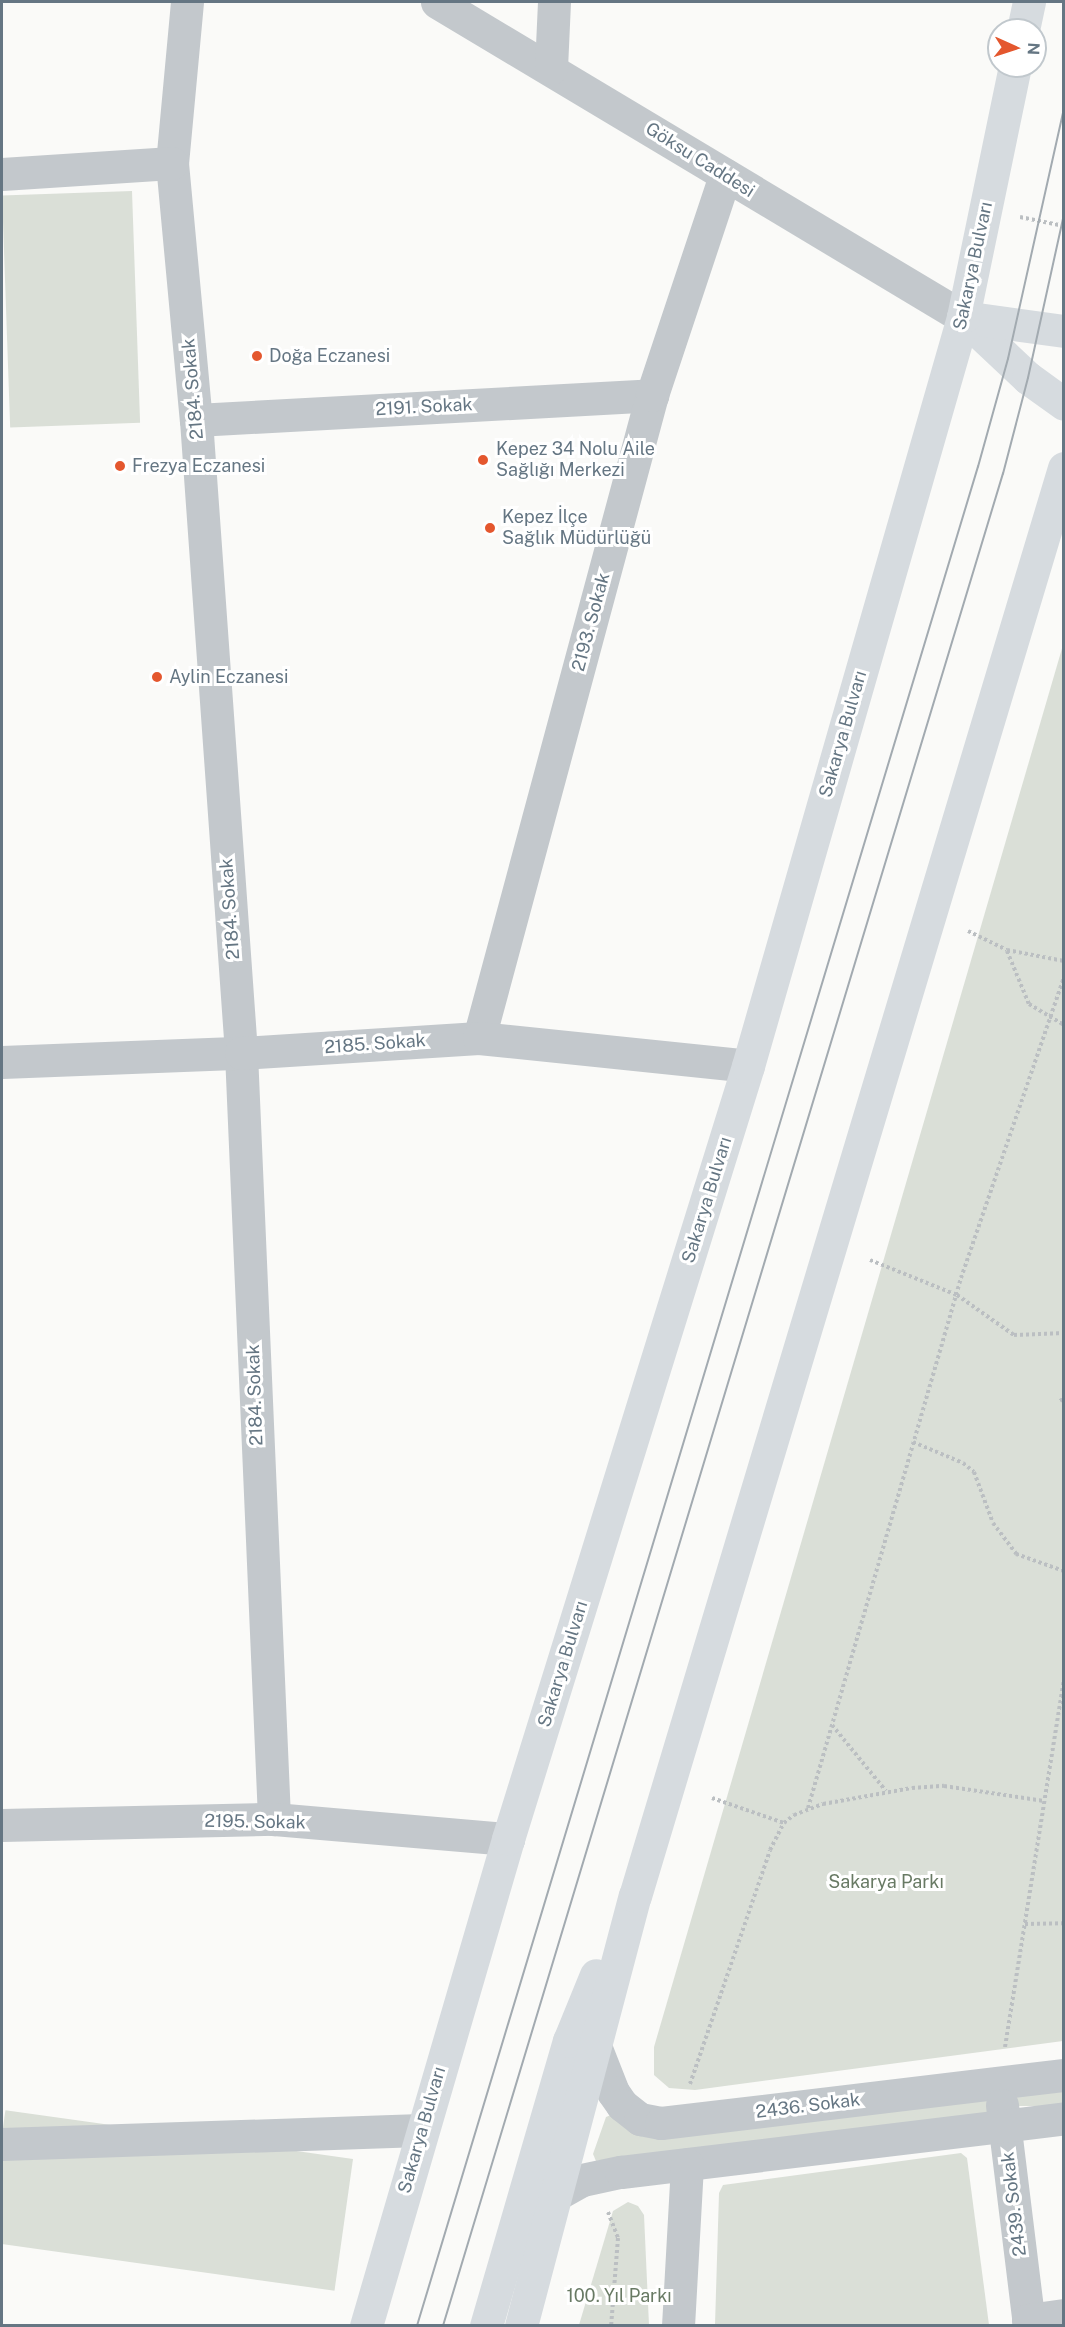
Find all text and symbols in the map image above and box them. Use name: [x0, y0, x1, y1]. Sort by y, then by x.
north arrow: [987, 18, 1047, 78]
text: N: [1024, 42, 1043, 56]
street label: Göksu Caddesi: [641, 118, 759, 202]
street label: Sakarya Bulvarı: [949, 200, 997, 332]
street label: 2184. Sokak: [178, 337, 208, 441]
place label: Doğa Eczanesi: [269, 345, 390, 367]
marker: Doğa Eczanesi: [250, 349, 264, 363]
street label: 2191. Sokak: [375, 394, 473, 420]
place label: Kepez 34 Nolu Aile Sağlığı Merkezi: [496, 439, 655, 482]
marker: Kepez 34 Nolu Aile Sağlığı Merkezi: [474, 451, 492, 469]
place label: Frezya Eczanesi: [132, 455, 265, 477]
marker: Frezya Eczanesi: [113, 459, 127, 473]
place label: Kepez İlçe Sağlık Müdürlüğü: [502, 507, 651, 550]
marker: Kepez İlçe Sağlık Müdürlüğü: [483, 521, 497, 535]
street label: 2193. Sokak: [567, 570, 615, 674]
place label: Aylin Eczanesi: [169, 666, 288, 688]
street label: Sakarya Bulvarı: [815, 668, 871, 800]
marker: Aylin Eczanesi: [150, 670, 164, 684]
street label: 2184. Sokak: [216, 858, 244, 960]
street label: 2185. Sokak: [323, 1030, 427, 1058]
street label: Sakarya Bulvarı: [678, 1134, 736, 1266]
street label: 2184. Sokak: [242, 1344, 268, 1446]
street label: Sakarya Bulvarı: [534, 1598, 592, 1730]
street label: 2195. Sokak: [204, 1810, 306, 1834]
park label: Sakarya Parkı: [828, 1871, 944, 1893]
street label: Sakarya Bulvarı: [394, 2064, 450, 2196]
street label: 2436. Sokak: [755, 2089, 861, 2123]
street label: 2439. Sokak: [997, 2151, 1031, 2257]
park label: 100. Yıl Parkı: [566, 2285, 672, 2307]

